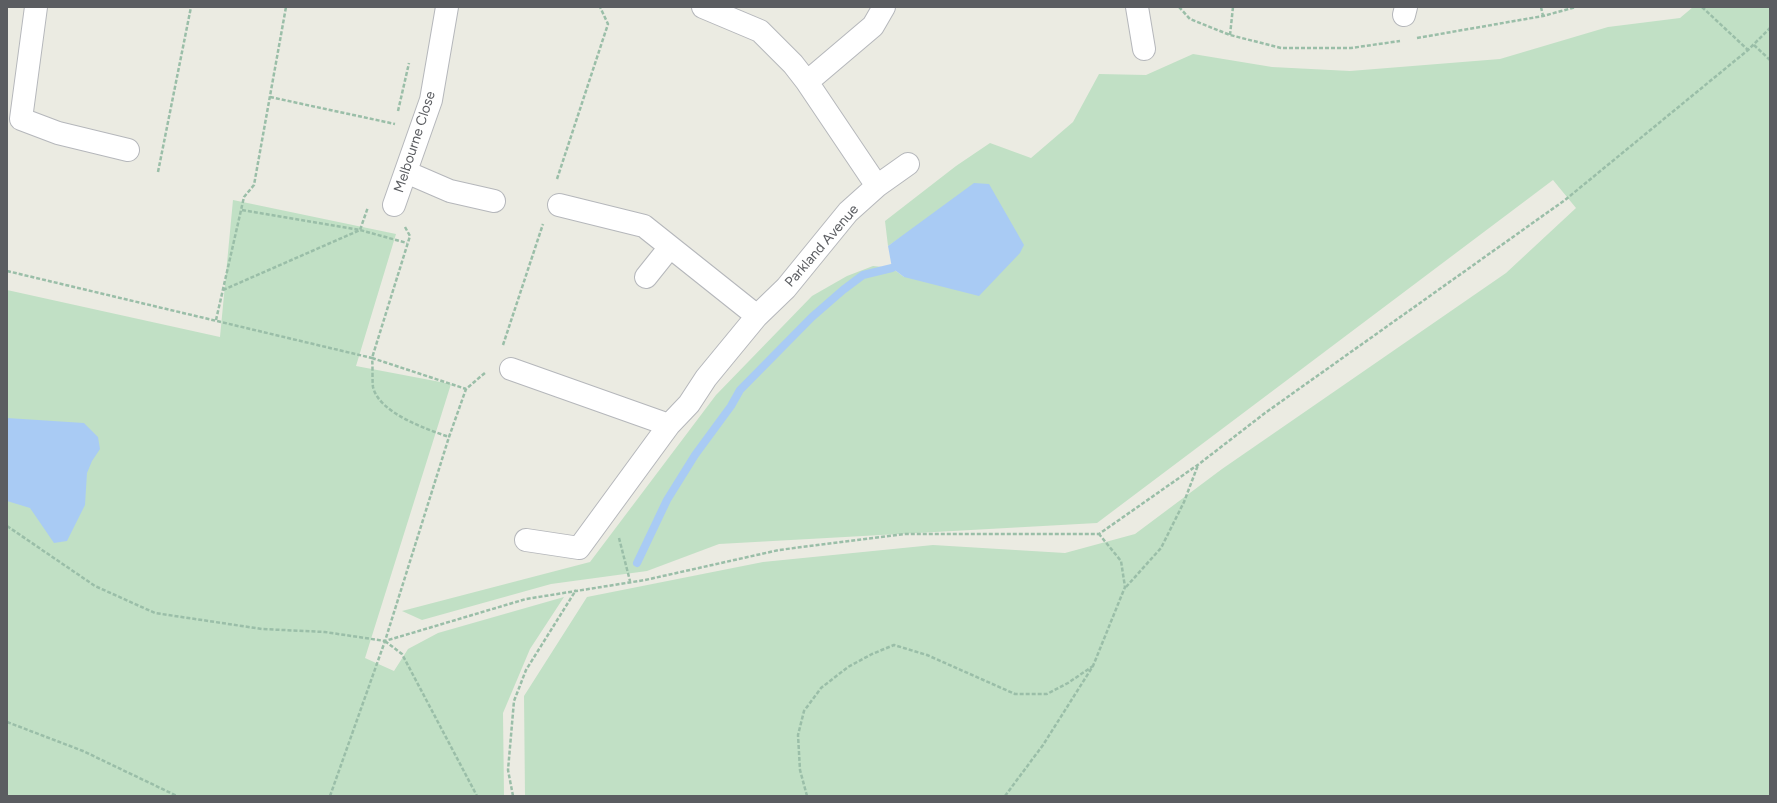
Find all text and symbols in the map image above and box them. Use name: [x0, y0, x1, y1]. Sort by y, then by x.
street label: Melbourne Close: [391, 89, 439, 195]
street label: Parkland Avenue: [782, 201, 862, 291]

